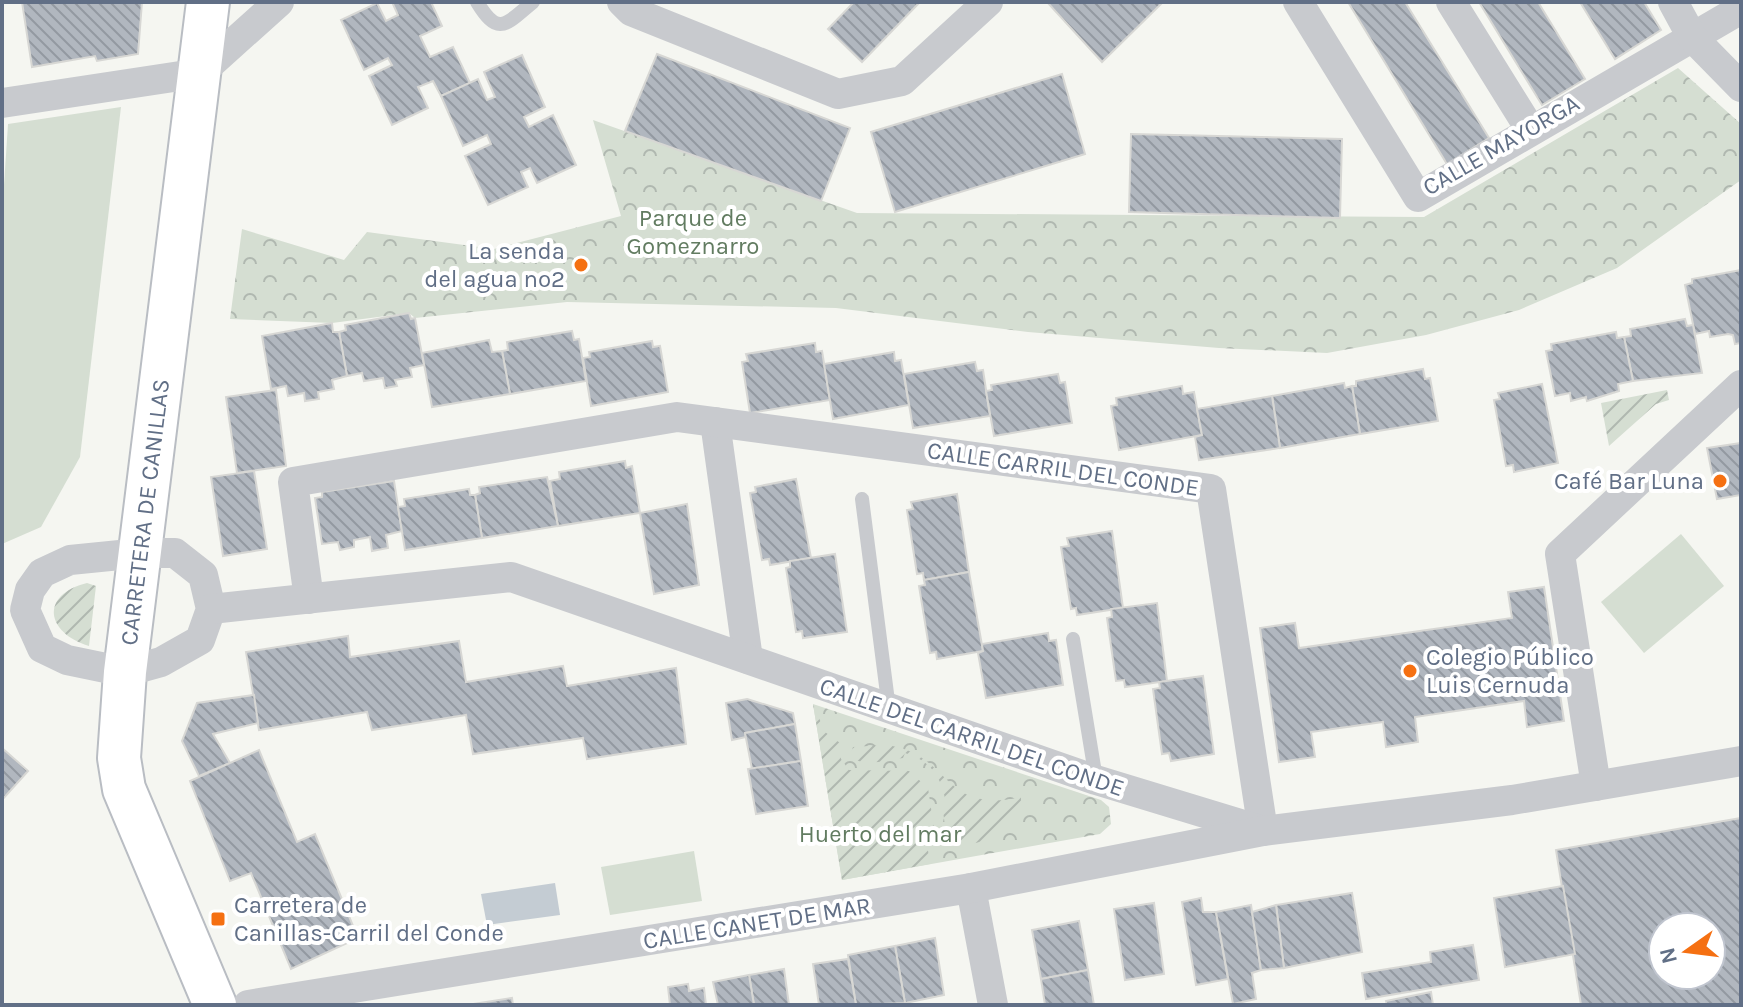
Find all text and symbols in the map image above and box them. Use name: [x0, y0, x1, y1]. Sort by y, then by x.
street label: CALLE MAYORGA: [1418, 89, 1584, 201]
park label: Parque de Gomeznarro: [627, 204, 759, 260]
place label: La senda del agua nº2: [424, 237, 565, 293]
marker: La senda del agua nº2: [572, 256, 590, 274]
street label: CARRETERA DE CANILLAS: [115, 377, 175, 647]
street label: CALLE CARRIL DEL CONDE: [925, 436, 1201, 502]
place label: Café Bar Luna: [1554, 467, 1704, 495]
marker: Café Bar Luna: [1711, 472, 1729, 490]
place label: Colegio Público Luis Cernuda: [1426, 643, 1594, 699]
marker: Colegio Público Luis Cernuda: [1401, 662, 1419, 680]
street label: CALLE DEL CARRIL DEL CONDE: [816, 672, 1128, 802]
park label: Huerto del mar: [799, 820, 962, 848]
place label: Carretera de Canillas-Carril del Conde: [234, 891, 504, 947]
street label: CALLE CANET DE MAR: [641, 891, 873, 955]
marker: Carretera de Canillas-Carril del Conde: [209, 910, 227, 928]
north arrow: [1647, 911, 1727, 991]
text: N: [1654, 945, 1683, 966]

